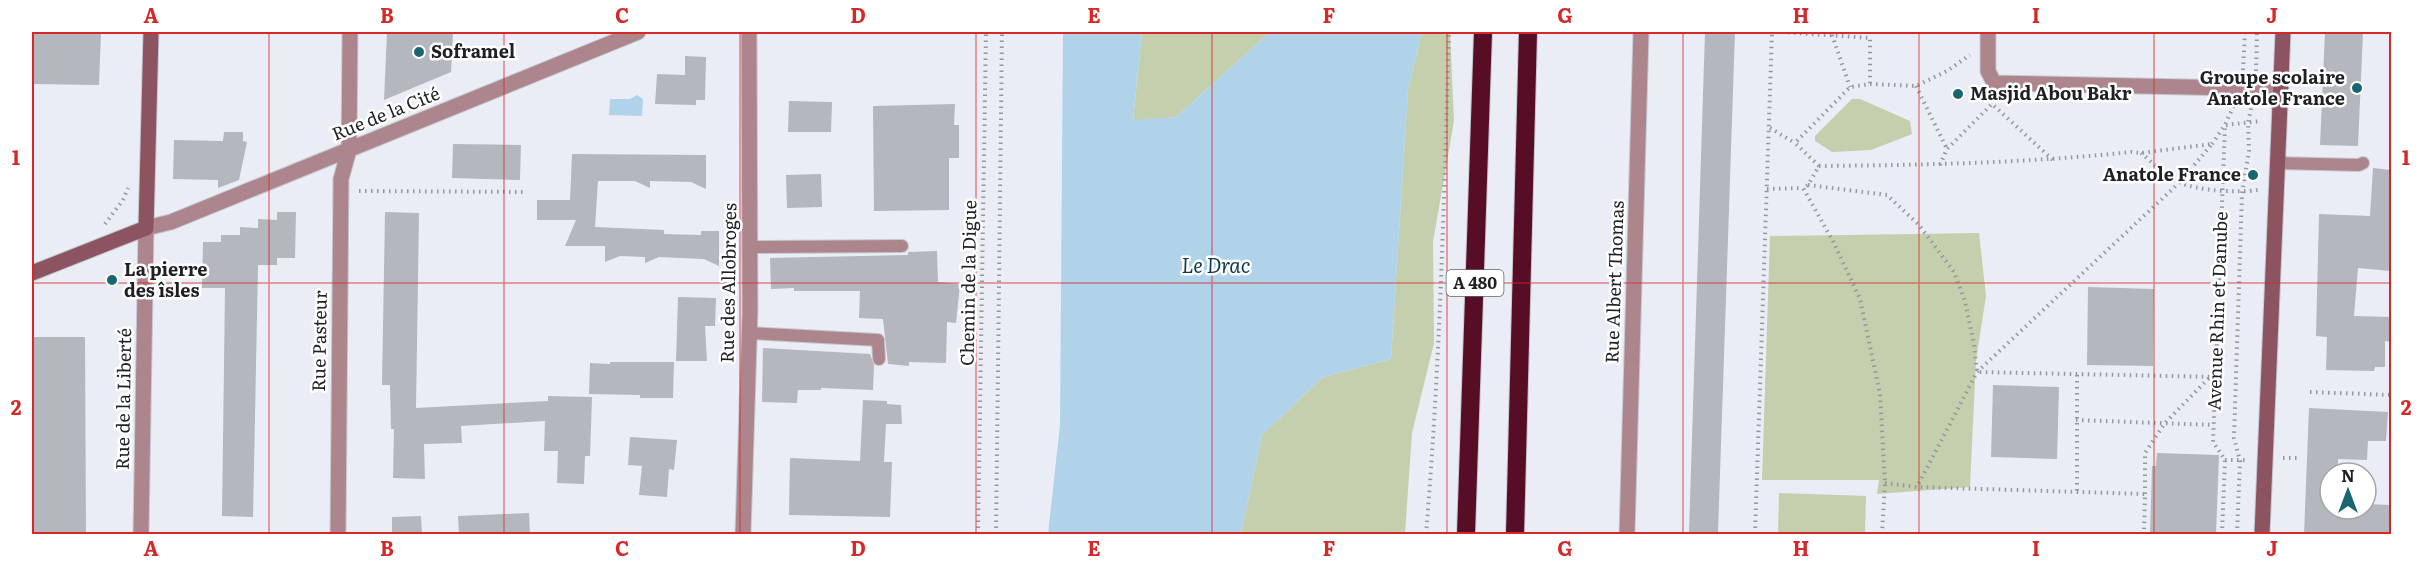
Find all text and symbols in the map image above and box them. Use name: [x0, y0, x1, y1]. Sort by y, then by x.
text: A: [143, 0, 159, 29]
text: B: [380, 0, 394, 29]
text: C: [615, 0, 629, 29]
text: D: [850, 0, 866, 29]
text: E: [1087, 0, 1101, 29]
text: F: [1323, 0, 1336, 29]
text: G: [1557, 0, 1573, 29]
text: H: [1793, 0, 1809, 29]
text: I: [2032, 0, 2040, 29]
text: J: [2266, 0, 2278, 29]
place label: Soframel: [431, 37, 516, 64]
marker: Soframel: [412, 45, 426, 59]
place label: Groupe scolaire Anatole France: [2200, 63, 2345, 111]
street label: Rue de la Cité: [327, 79, 443, 147]
place label: Masjid Abou Bakr: [1970, 79, 2132, 106]
marker: Groupe scolaire Anatole France: [2350, 81, 2364, 95]
marker: Masjid Abou Bakr: [1951, 87, 1965, 101]
text: 1: [12, 141, 20, 171]
text: 1: [2402, 141, 2410, 171]
place label: Anatole France: [2103, 160, 2241, 187]
marker: Anatole France: [2246, 168, 2260, 182]
street label: Chemin de la Digue: [953, 200, 982, 366]
street label: Rue Albert Thomas: [1597, 200, 1630, 364]
street label: Rue des Allobroges: [713, 203, 742, 363]
street label: Avenue Rhin et Danube: [2200, 211, 2233, 411]
water label: Le Drac: [1181, 249, 1251, 279]
place label: La pierre des îsles: [124, 255, 208, 303]
road number: A 480: [1446, 270, 1504, 296]
marker: La pierre des îsles: [105, 273, 119, 287]
street label: Rue Pasteur: [304, 290, 333, 392]
street label: Rue de la Liberté: [108, 328, 137, 470]
text: 2: [11, 391, 22, 421]
text: 2: [2401, 391, 2412, 421]
north arrow: [2318, 461, 2378, 521]
text: N: [2341, 463, 2355, 487]
text: A: [143, 532, 159, 562]
text: B: [380, 532, 394, 562]
text: C: [615, 532, 629, 562]
text: D: [850, 532, 866, 562]
text: E: [1087, 532, 1101, 562]
text: F: [1323, 532, 1336, 562]
text: G: [1557, 532, 1573, 562]
text: H: [1793, 532, 1809, 562]
text: I: [2032, 532, 2040, 562]
text: J: [2266, 532, 2278, 562]

